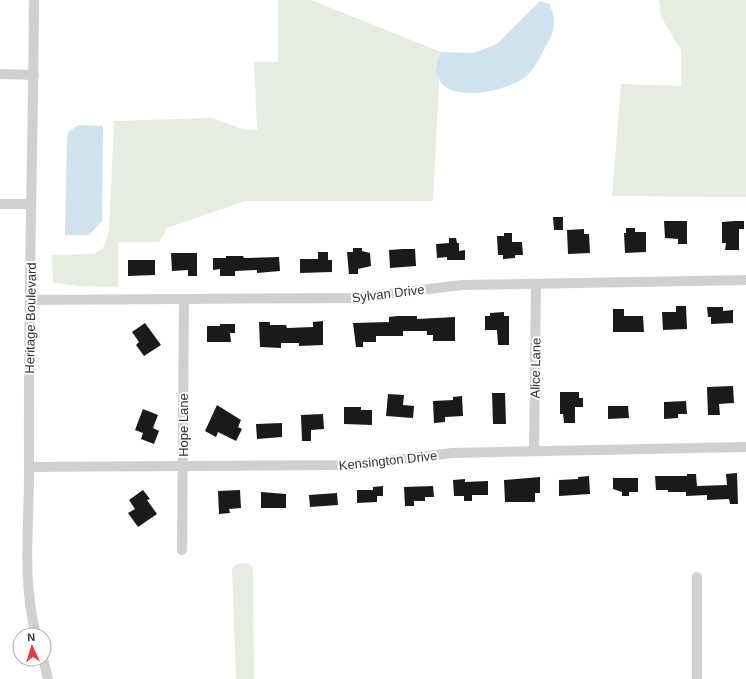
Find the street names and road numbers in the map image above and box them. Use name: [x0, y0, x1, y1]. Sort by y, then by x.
street label: Heritage Boulevard: [22, 262, 39, 374]
street label: Sylvan Drive: [351, 282, 425, 305]
street label: Alice Lane: [527, 338, 544, 398]
street label: Hope Lane: [176, 393, 191, 457]
street label: Kensington Drive: [338, 448, 438, 473]

